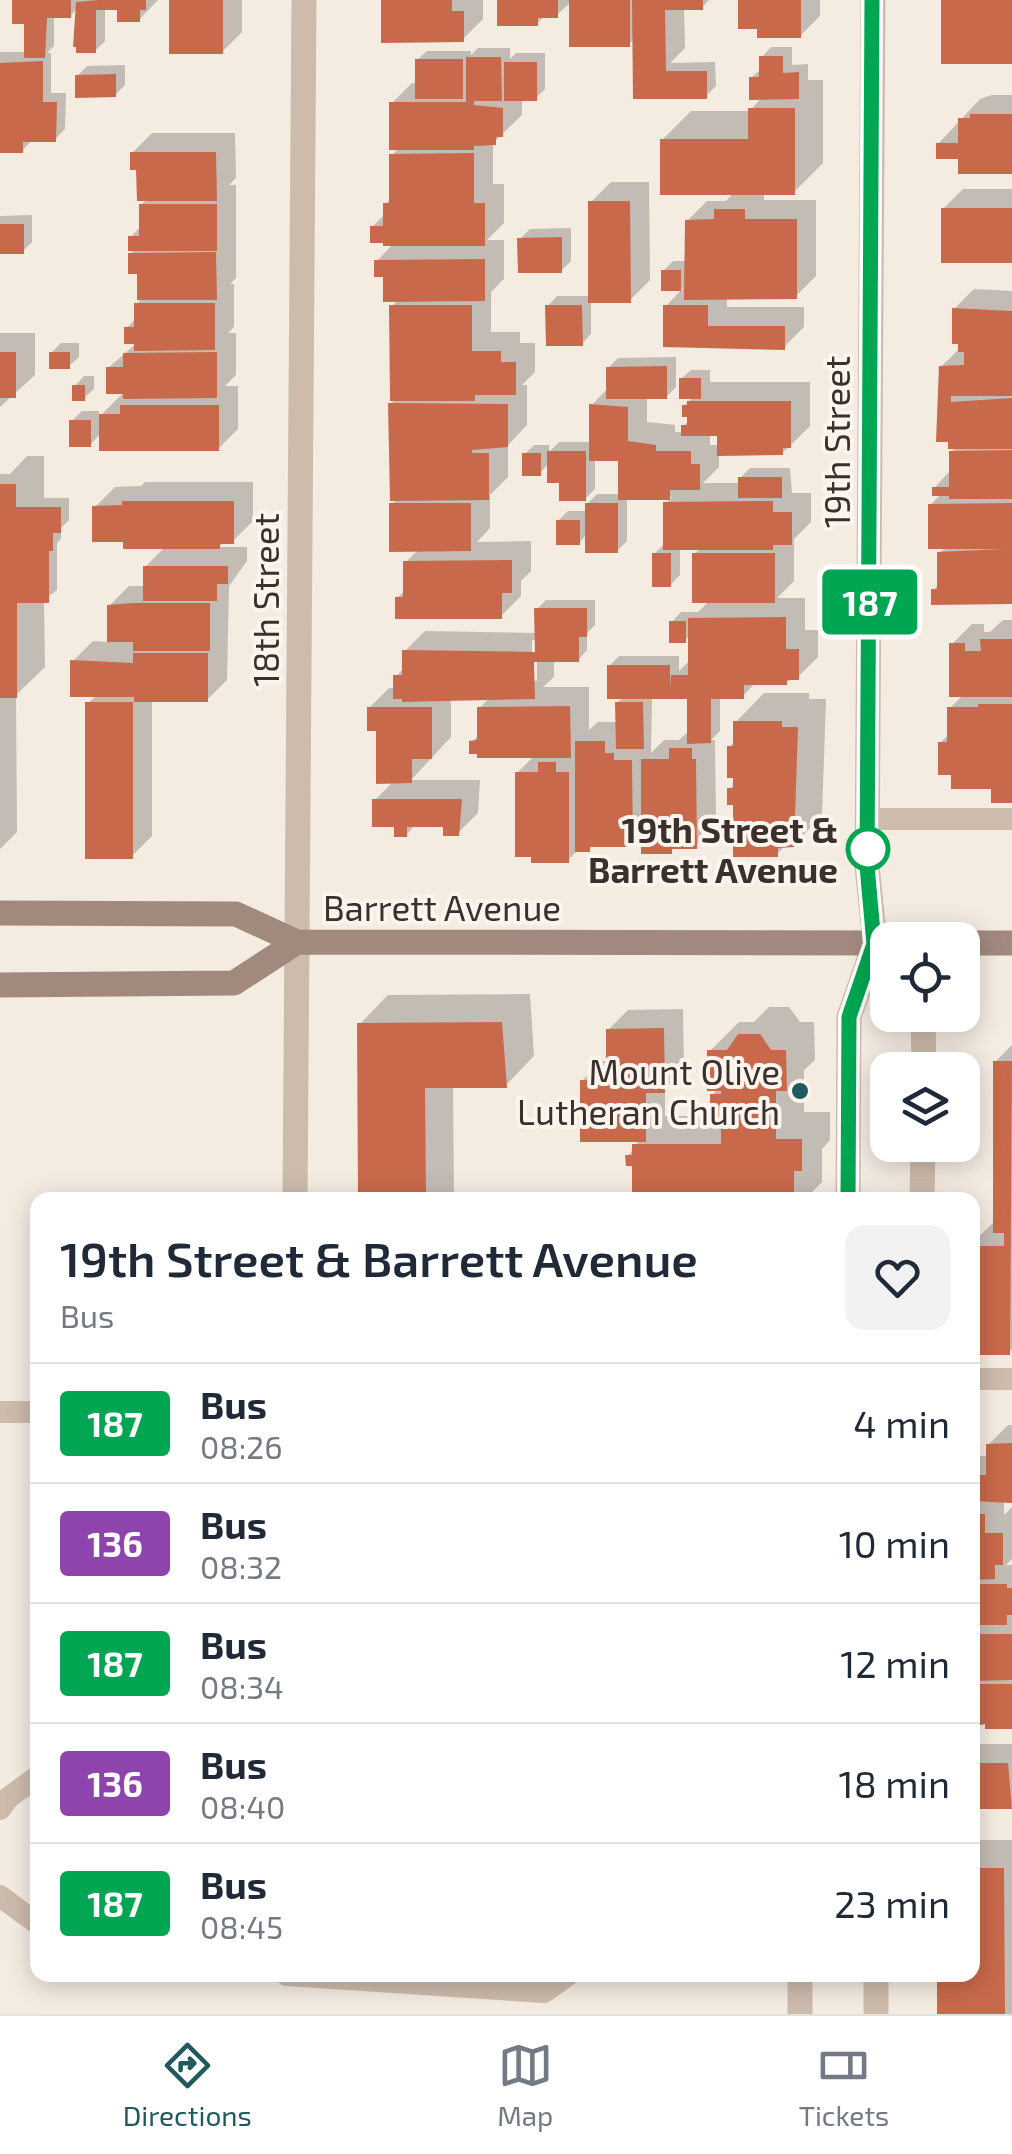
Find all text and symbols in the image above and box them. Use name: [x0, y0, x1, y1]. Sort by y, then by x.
street label: 19th Street: [815, 356, 857, 528]
street label: 18th Street: [244, 513, 286, 687]
line badge: 187: [812, 570, 928, 634]
text: 187: [842, 581, 898, 623]
place label: 19th Street & Barrett Avenue: [588, 808, 838, 890]
marker: 19th Street & Barrett Avenue: [847, 828, 889, 870]
street label: Barrett Avenue: [323, 886, 561, 928]
map controls: [870, 922, 980, 1162]
button: locate: [870, 922, 980, 1032]
place label: Mount Olive Lutheran Church: [517, 1050, 780, 1132]
button: layers: [870, 1052, 980, 1162]
marker: Mount Olive Lutheran Church: [789, 1080, 811, 1102]
button: heart: [845, 1225, 950, 1330]
text: 19th Street & Barrett Avenue: [60, 1229, 698, 1287]
text: Bus: [60, 1296, 114, 1334]
text: Bus: [200, 1381, 267, 1427]
text: 4 min: [853, 1400, 950, 1446]
text: 187: [87, 1402, 143, 1444]
text: 08:26: [200, 1427, 283, 1465]
text: Bus: [200, 1501, 267, 1547]
text: 10 min: [839, 1520, 950, 1566]
text: 136: [87, 1522, 143, 1564]
text: 08:32: [200, 1547, 282, 1585]
text: Bus: [200, 1621, 267, 1667]
text: 12 min: [840, 1640, 950, 1686]
text: 187: [87, 1642, 143, 1684]
text: 08:34: [200, 1667, 284, 1705]
text: Bus: [200, 1741, 267, 1787]
text: 18 min: [839, 1760, 950, 1806]
text: 136: [87, 1762, 143, 1804]
text: 08:40: [200, 1787, 285, 1825]
text: Bus: [200, 1861, 267, 1907]
text: 23 min: [834, 1880, 950, 1926]
text: 187: [87, 1882, 143, 1924]
text: 08:45: [200, 1907, 283, 1945]
tab: Directions: [123, 2038, 252, 2132]
tab: Map: [497, 2038, 553, 2132]
tab: Tickets: [799, 2038, 889, 2132]

